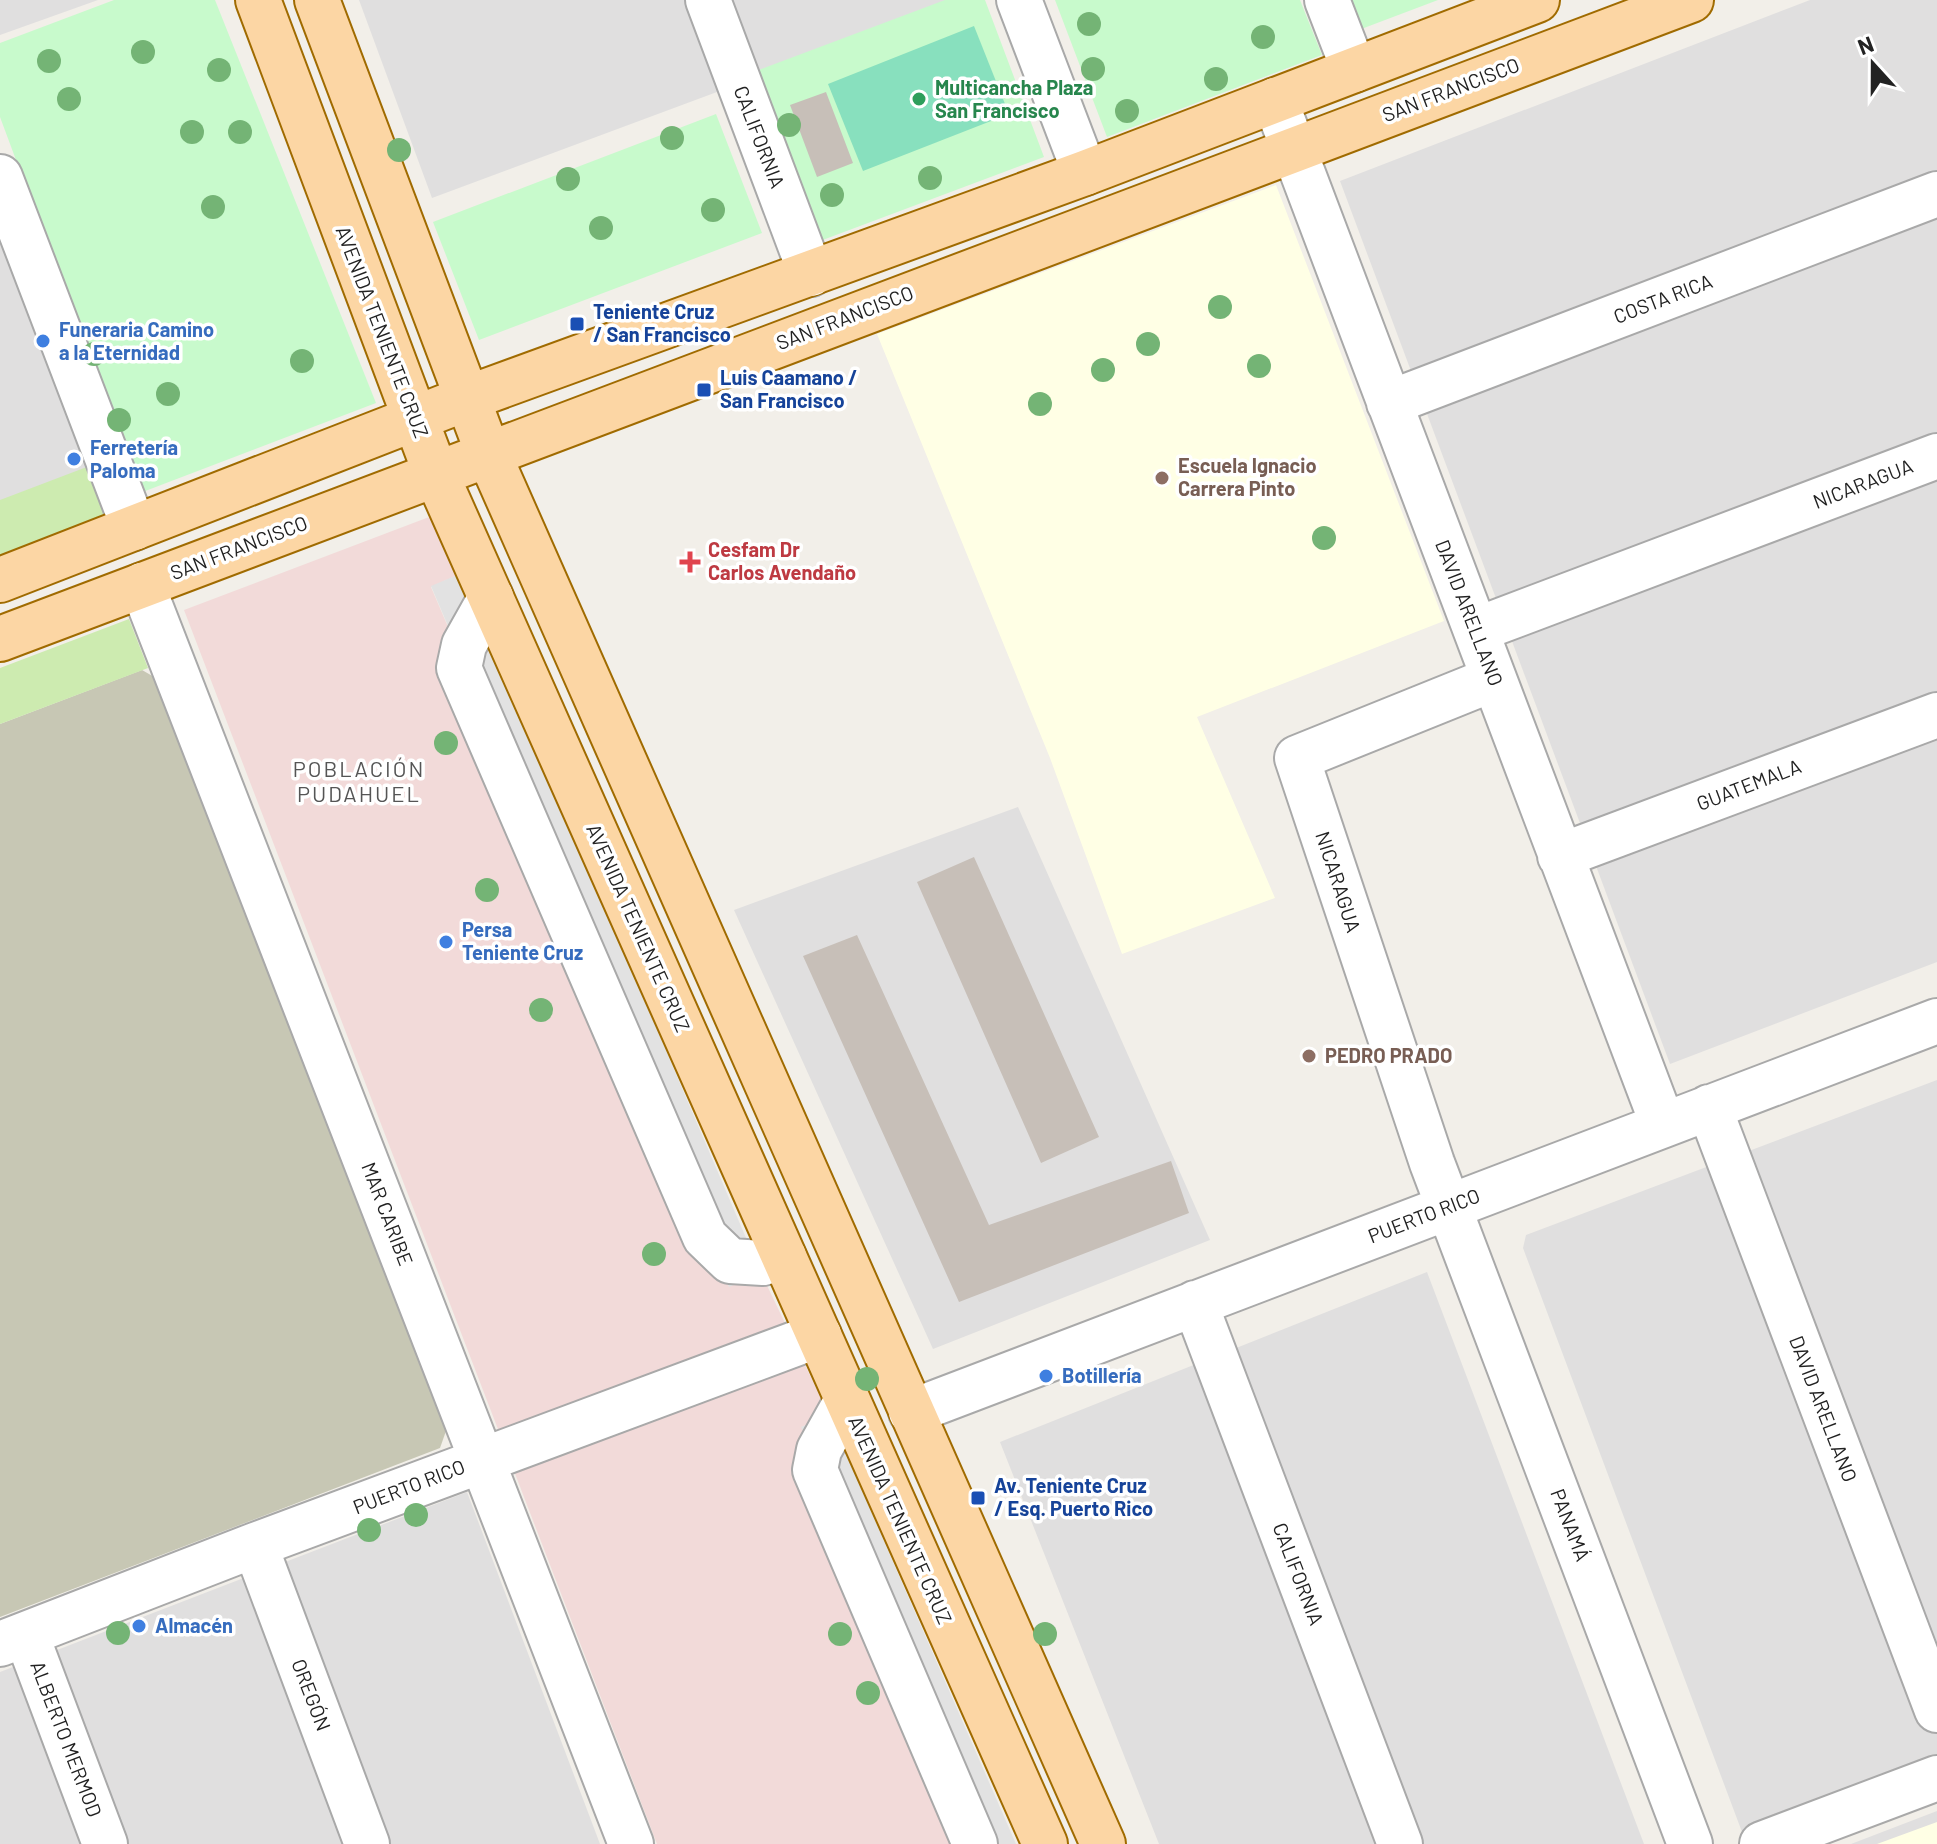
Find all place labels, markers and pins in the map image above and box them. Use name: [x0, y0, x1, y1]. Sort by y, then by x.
place label: Multicancha Plaza San Francisco: [935, 75, 1093, 122]
marker: Multicancha Plaza San Francisco: [910, 90, 928, 108]
place label: Teniente Cruz / San Francisco: [593, 299, 731, 346]
marker: Teniente Cruz / San Francisco: [568, 315, 586, 333]
place label: Funeraria Camino a la Eternidad: [59, 317, 214, 364]
marker: Funeraria Camino a la Eternidad: [34, 332, 52, 350]
place label: Luis Caamano / San Francisco: [720, 365, 857, 412]
marker: Luis Caamano / San Francisco: [695, 381, 713, 399]
place label: Ferretería Paloma: [90, 435, 178, 482]
marker: Ferretería Paloma: [65, 450, 83, 468]
place label: Escuela Ignacio Carrera Pinto: [1178, 453, 1317, 500]
marker: Escuela Ignacio Carrera Pinto: [1153, 469, 1171, 487]
place label: Cesfam Dr Carlos Avendaño: [708, 537, 856, 584]
marker: Cesfam Dr Carlos Avendaño: [679, 551, 701, 573]
place label: Persa Teniente Cruz: [462, 917, 583, 964]
marker: Persa Teniente Cruz: [437, 933, 455, 951]
place label: PEDRO PRADO: [1325, 1043, 1452, 1067]
marker: PEDRO PRADO: [1300, 1047, 1318, 1065]
place label: Botillería: [1062, 1363, 1142, 1387]
marker: Botillería: [1037, 1367, 1055, 1385]
place label: Av. Teniente Cruz / Esq. Puerto Rico: [994, 1473, 1153, 1520]
marker: Av. Teniente Cruz / Esq. Puerto Rico: [969, 1489, 987, 1507]
place label: Almacén: [155, 1613, 233, 1637]
marker: Almacén: [130, 1617, 148, 1635]

